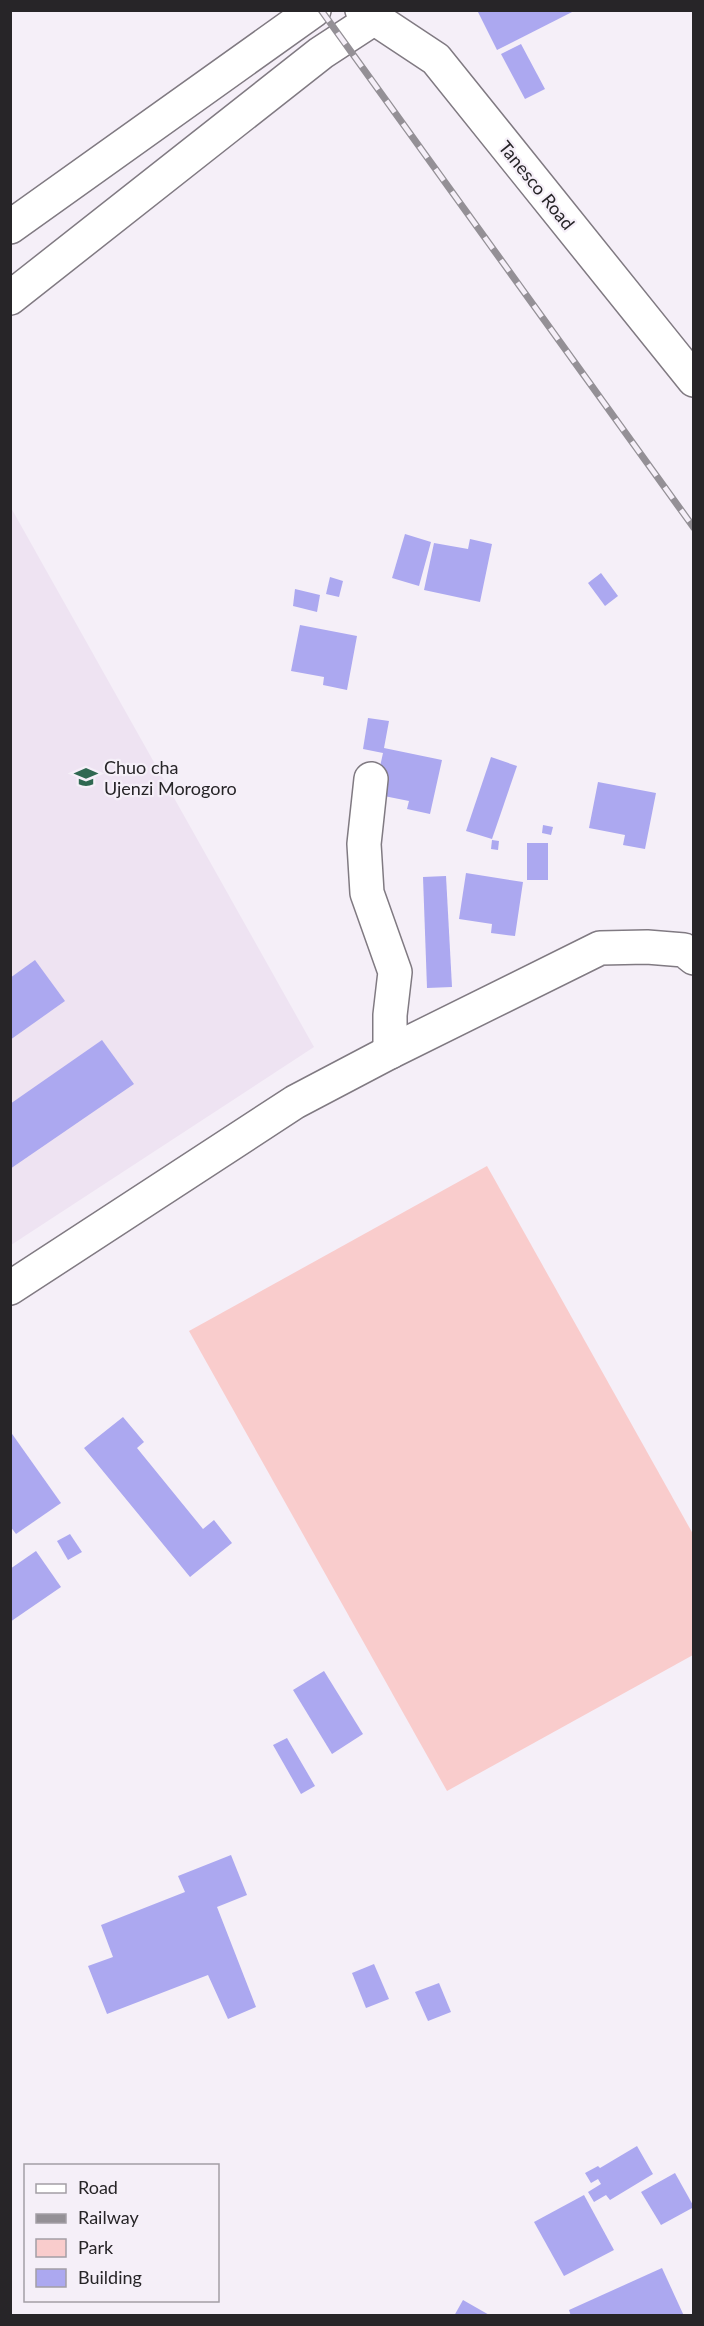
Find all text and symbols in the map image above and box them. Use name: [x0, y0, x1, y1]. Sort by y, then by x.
street label: Tanesco Road: [494, 136, 580, 234]
place label: Chuo cha Ujenzi Morogoro: [104, 756, 237, 799]
school or university icon: Chuo cha Ujenzi Morogoro: [73, 764, 99, 790]
legend: [24, 2164, 219, 2302]
text: Road: [78, 2176, 118, 2198]
text: Railway: [78, 2206, 139, 2228]
text: Park: [78, 2236, 114, 2258]
text: Building: [78, 2266, 142, 2288]

